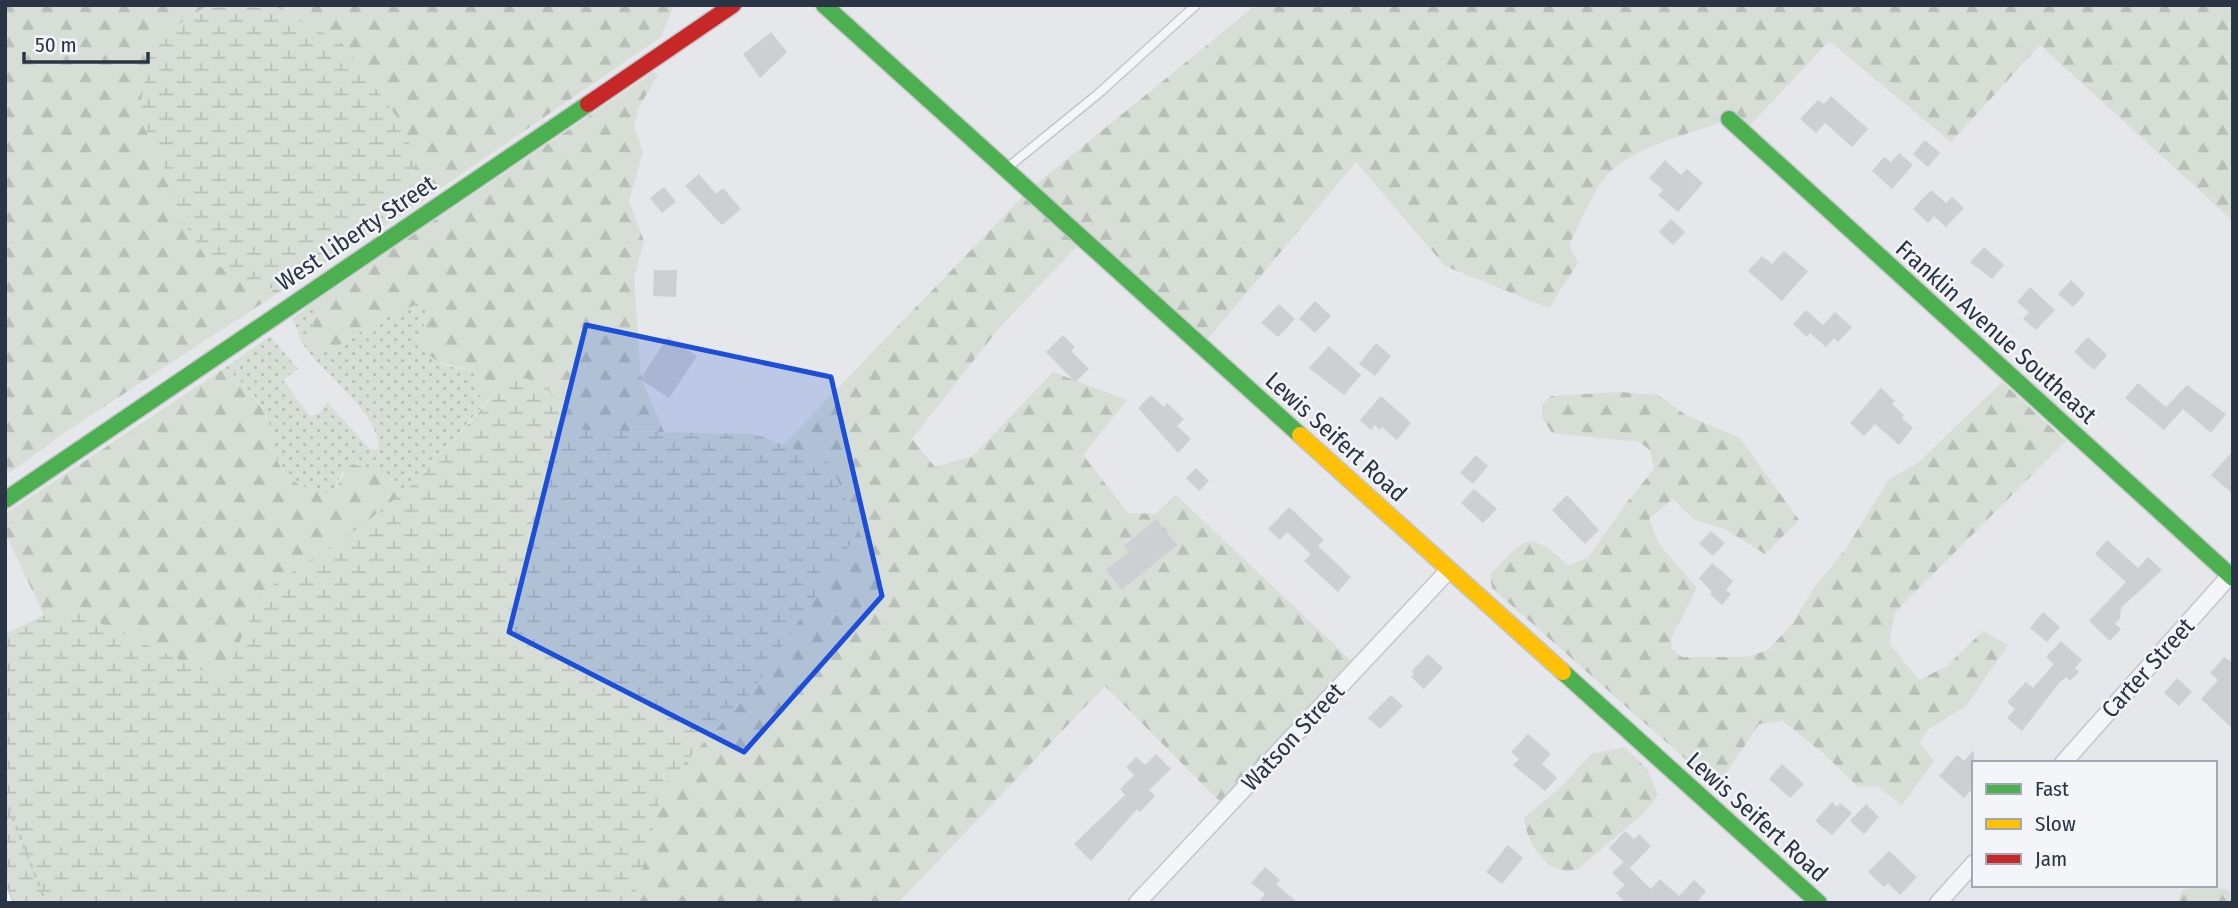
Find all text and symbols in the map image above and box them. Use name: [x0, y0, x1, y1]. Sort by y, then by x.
scale bar: [24, 21, 149, 65]
text: 50 m: [35, 32, 77, 58]
street label: West Liberty Street: [271, 169, 441, 297]
street label: Franklin Avenue Southeast: [1890, 235, 2102, 430]
street label: Lewis Seifert Road: [1260, 366, 1412, 508]
street label: Carter Street: [2096, 612, 2200, 724]
street label: Watson Street: [1236, 677, 1350, 797]
street label: Lewis Seifert Road: [1681, 746, 1833, 888]
legend: [1972, 761, 2217, 887]
text: Fast: [2035, 776, 2069, 802]
text: Slow: [2035, 811, 2076, 837]
text: Jam: [2035, 846, 2067, 872]

